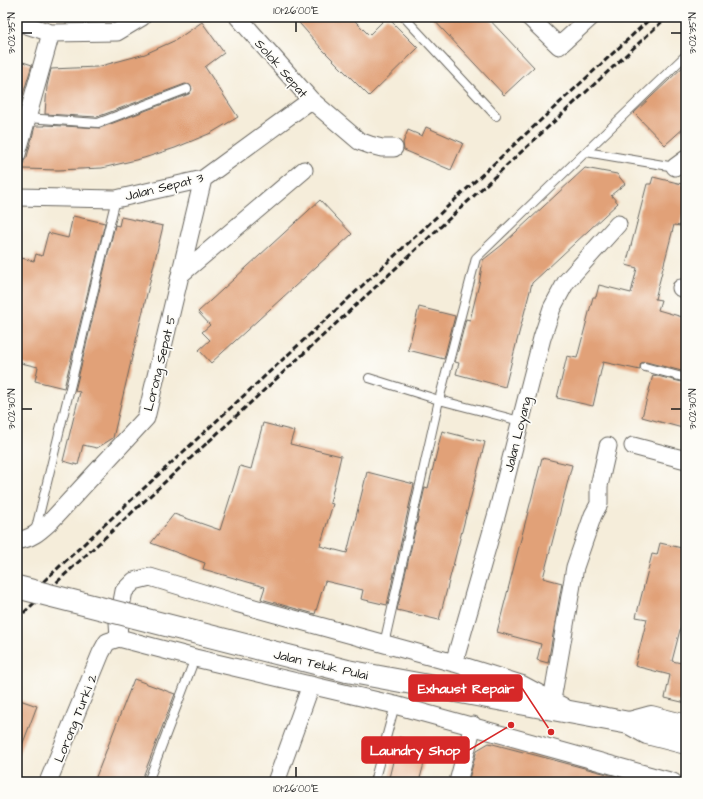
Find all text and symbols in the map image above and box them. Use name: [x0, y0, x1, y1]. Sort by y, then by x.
text: 101°26'00"E: [273, 4, 319, 18]
text: 3°02'35"N: [5, 12, 19, 54]
text: 3°02'35"N: [686, 12, 700, 54]
street label: Solok Sepat: [251, 35, 312, 103]
street label: Jalan Sepat 3: [123, 168, 206, 205]
street label: Lorong Sepat 5: [139, 313, 182, 413]
text: 3°02'30"N: [5, 389, 19, 429]
text: 3°02'30"N: [686, 389, 700, 429]
street label: Jalan Loyang: [500, 394, 537, 474]
street label: Jalan Teluk Pulai: [272, 645, 370, 685]
street label: Lorong Turki 2: [50, 671, 103, 766]
callout: Exhaust Repair: [409, 675, 522, 701]
text: Exhaust Repair: [418, 679, 515, 699]
callout: Laundry Shop: [362, 737, 469, 763]
text: Laundry Shop: [370, 741, 461, 761]
text: 101°26'00"E: [273, 782, 319, 796]

